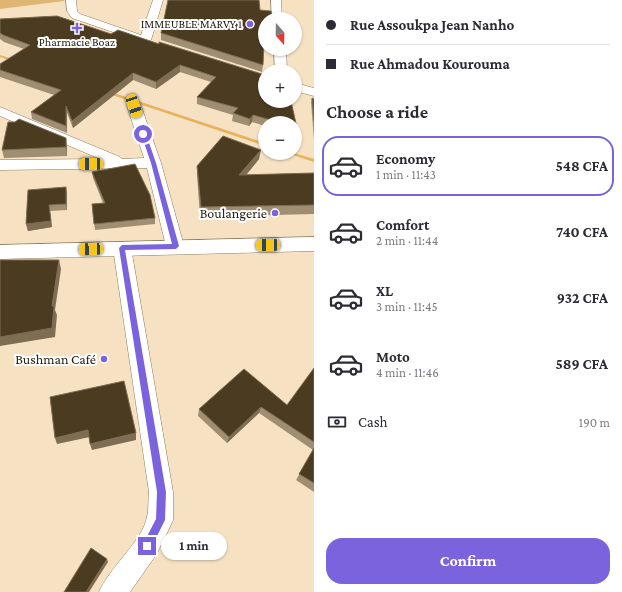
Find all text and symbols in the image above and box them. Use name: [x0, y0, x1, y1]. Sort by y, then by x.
north arrow: [258, 12, 302, 56]
map controls: [258, 12, 302, 160]
place label: IMMEUBLE MARVY 1: [141, 17, 242, 31]
text: Rue Assoukpa Jean Nanho: [350, 17, 514, 33]
marker: IMMEUBLE MARVY 1: [245, 19, 255, 29]
marker: Pharmacie Boaz: [72, 23, 82, 33]
place label: Pharmacie Boaz: [39, 35, 115, 49]
text: Rue Ahmadou Kourouma: [350, 56, 510, 72]
button: +: [258, 64, 302, 108]
car: [124, 93, 144, 119]
text: Choose a ride: [326, 102, 428, 122]
button: −: [258, 116, 302, 160]
route start: [134, 125, 152, 143]
icon: car: [328, 148, 364, 184]
text: Economy: [376, 151, 435, 167]
car: [79, 158, 103, 170]
text: 548 CFA: [555, 158, 608, 174]
text: 1 min · 11:43: [376, 167, 436, 182]
place label: Boulangerie: [200, 205, 267, 221]
marker: Boulangerie: [270, 208, 280, 218]
icon: car: [328, 214, 364, 250]
text: Comfort: [376, 217, 430, 233]
text: 740 CFA: [556, 224, 608, 240]
text: 2 min · 11:44: [376, 233, 438, 248]
car: [256, 239, 280, 251]
car: [79, 243, 103, 255]
icon: car: [328, 280, 364, 316]
text: XL: [376, 283, 393, 299]
text: 932 CFA: [557, 290, 608, 306]
text: 3 min · 11:45: [376, 299, 438, 314]
icon: car: [328, 346, 364, 382]
text: Moto: [376, 349, 410, 365]
place label: Bushman Café: [15, 351, 96, 367]
marker: Bushman Café: [99, 354, 109, 364]
text: 589 CFA: [556, 356, 608, 372]
text: 4 min · 11:46: [376, 365, 439, 380]
icon: cash: [326, 411, 348, 433]
text: Cash: [358, 414, 388, 430]
text: 190 m: [579, 415, 610, 430]
callout: 1 min: [161, 532, 227, 560]
route end: [138, 537, 156, 555]
text: 1 min: [179, 538, 209, 553]
button: Confirm: [326, 538, 610, 584]

